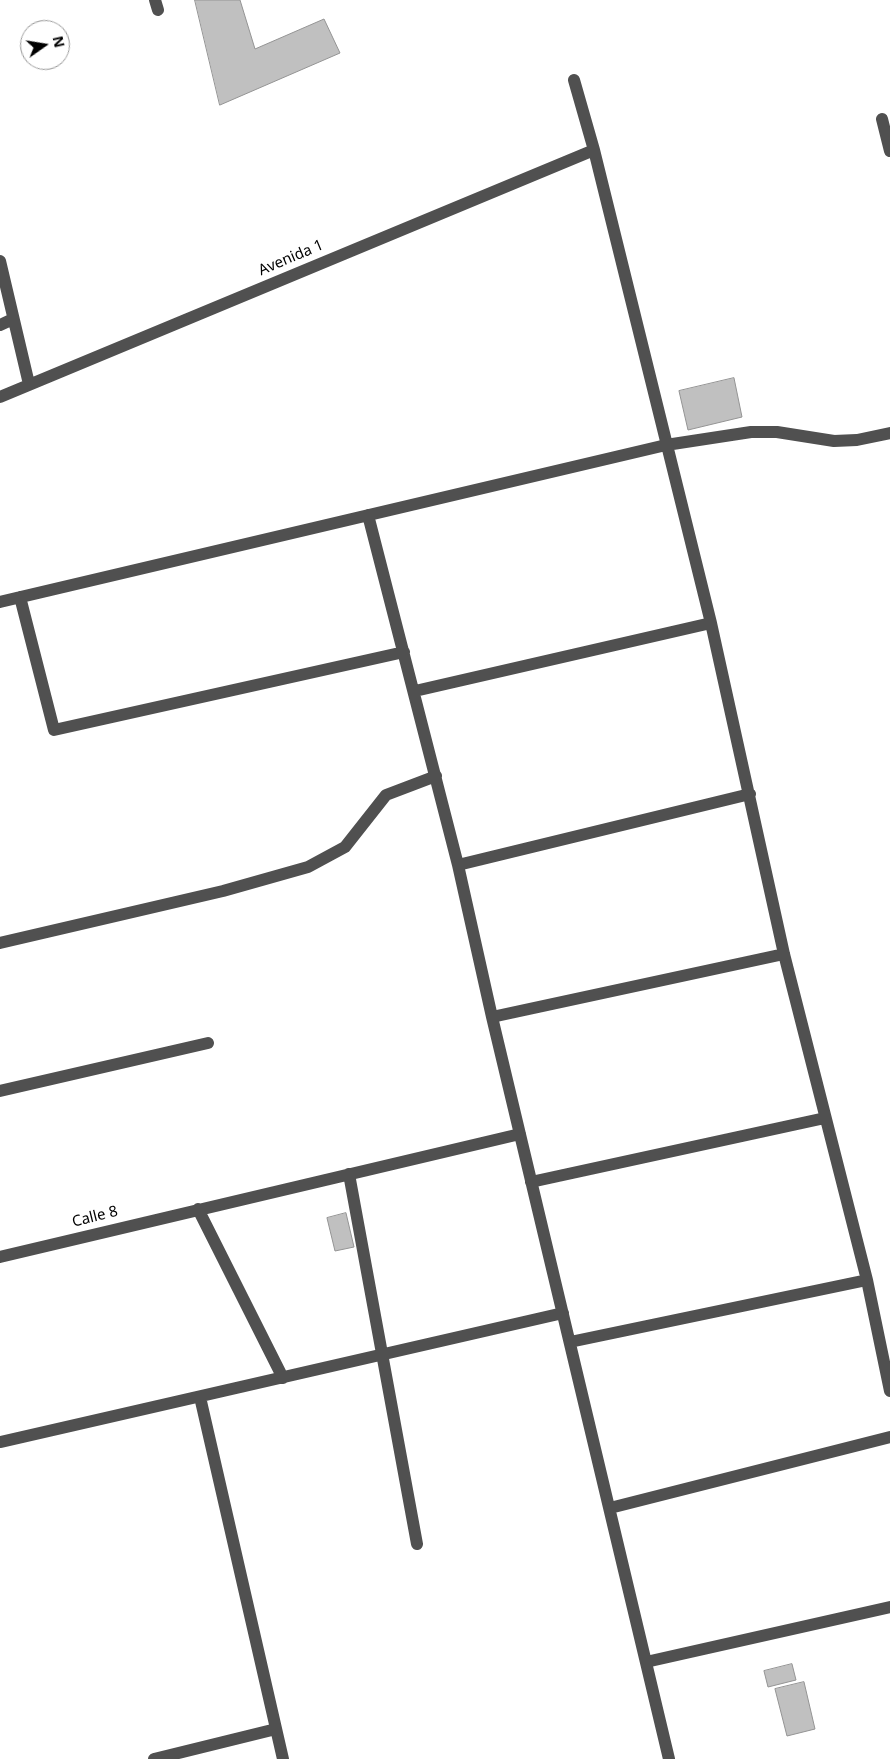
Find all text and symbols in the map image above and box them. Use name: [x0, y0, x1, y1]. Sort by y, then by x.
north arrow: [20, 20, 70, 70]
text: N: [49, 34, 70, 49]
street label: Avenida 1: [256, 236, 326, 280]
street label: Calle 8: [70, 1203, 120, 1231]

